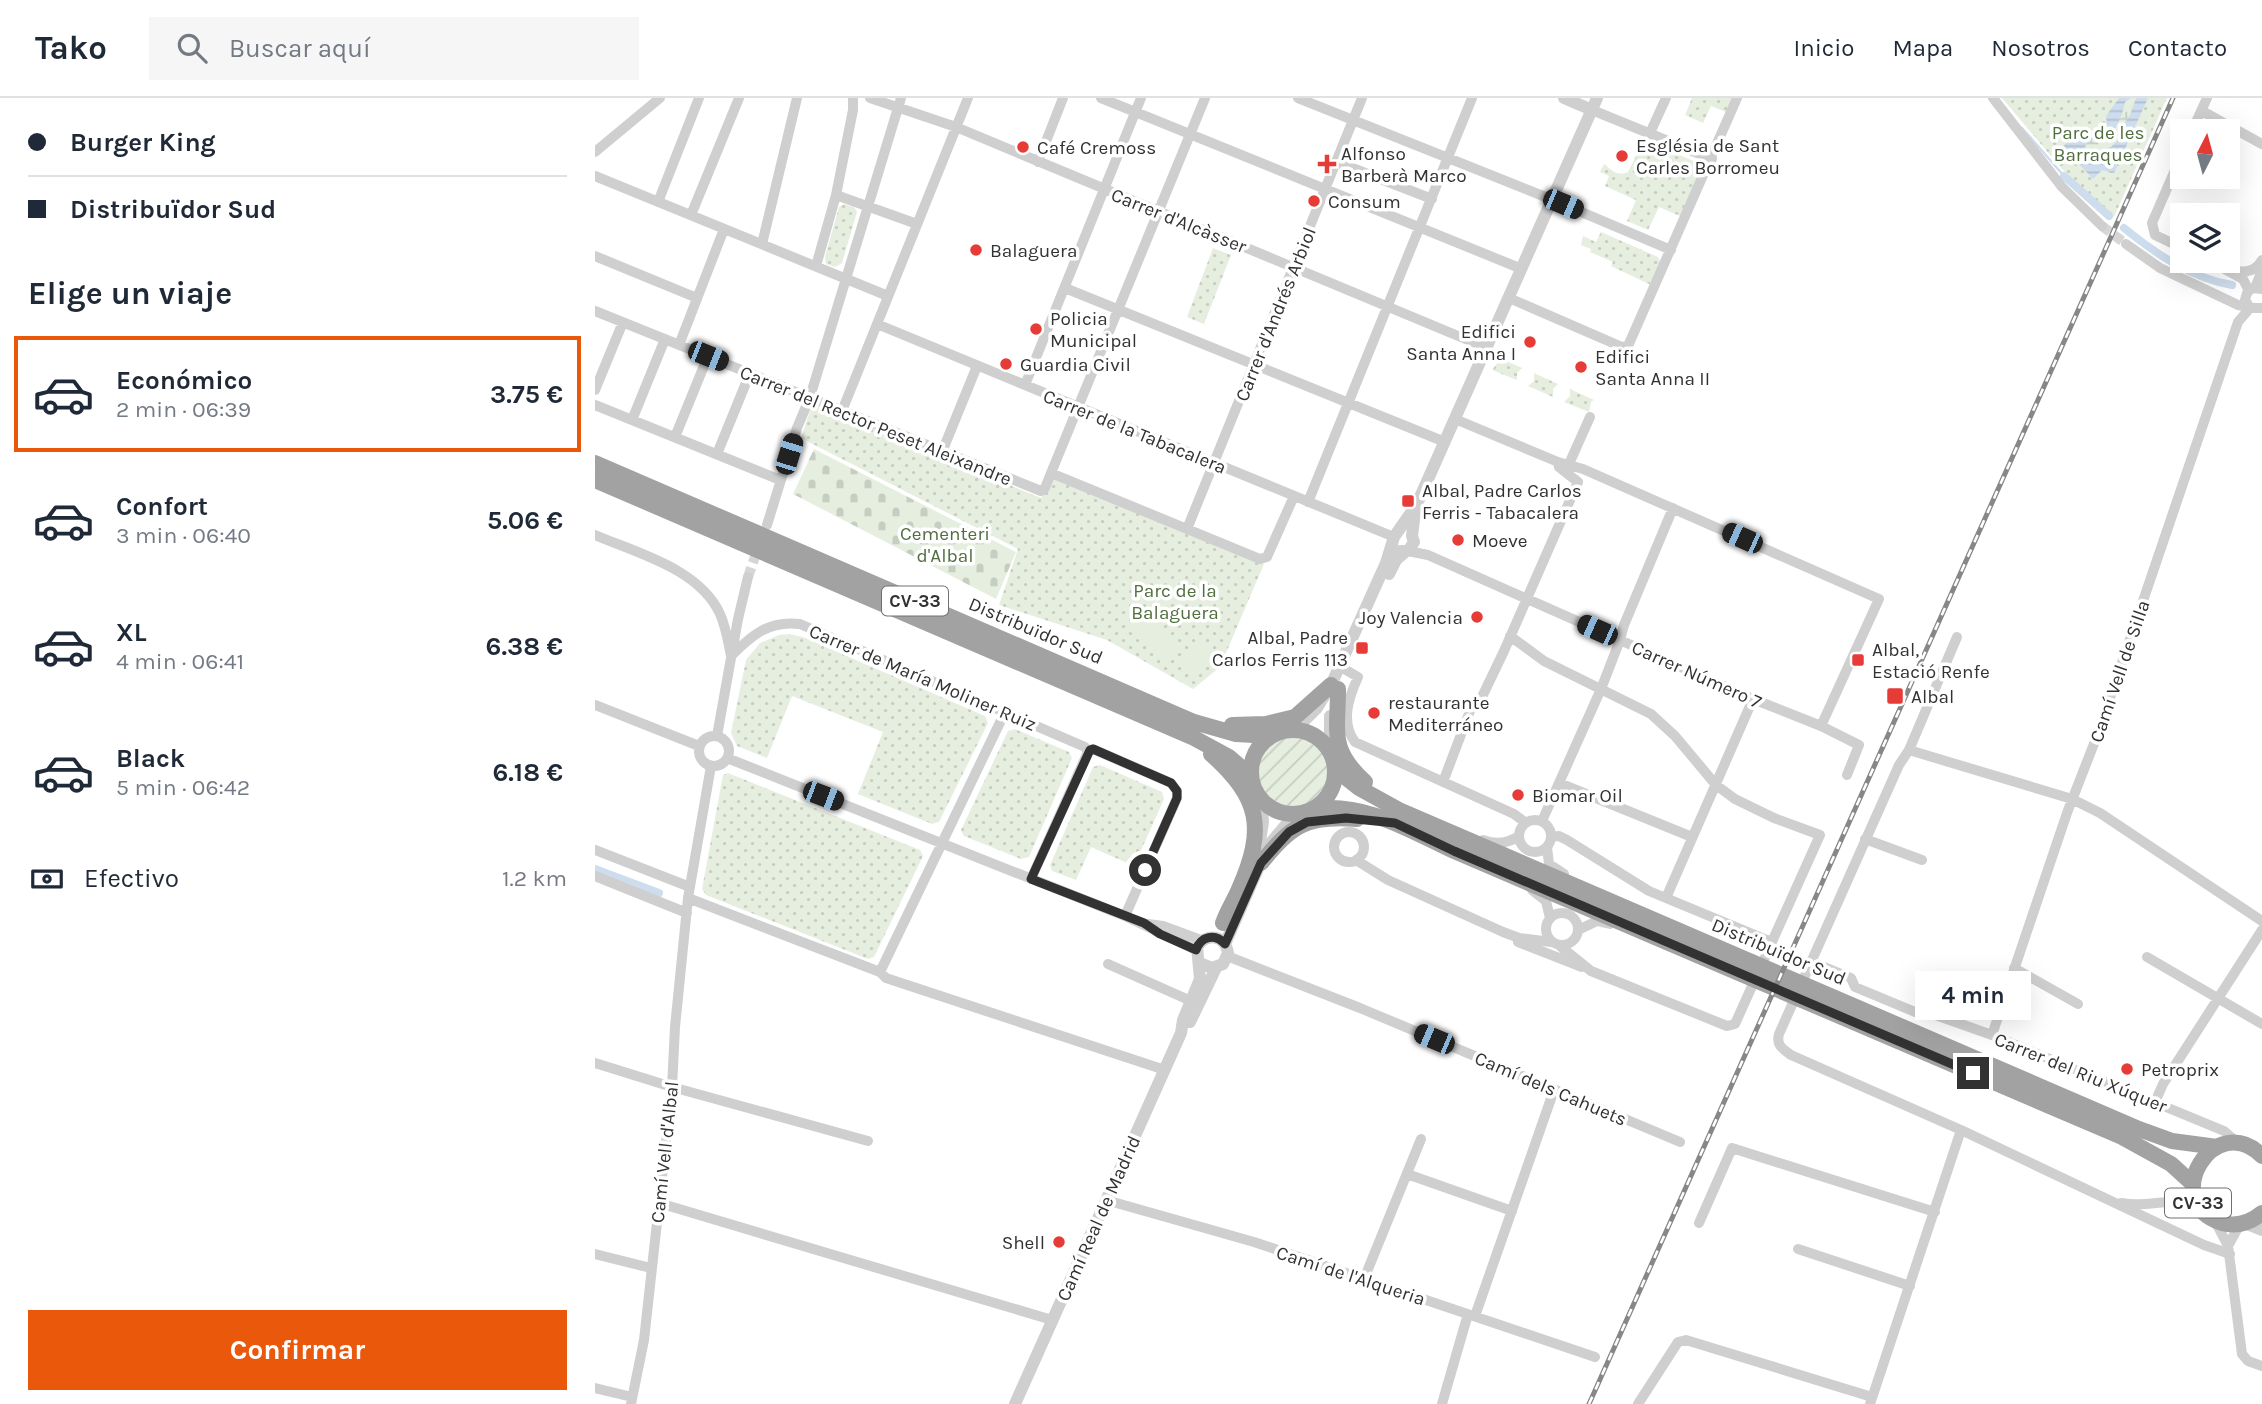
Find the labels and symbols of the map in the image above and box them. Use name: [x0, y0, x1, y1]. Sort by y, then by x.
north arrow: [2170, 119, 2240, 189]
park label: Parc de les Barraques: [2052, 122, 2144, 166]
place label: Església de Sant Carles Borromeu: [1636, 135, 1780, 179]
place label: Café Cremoss: [1037, 137, 1156, 159]
marker: Café Cremoss: [1015, 139, 1031, 155]
place label: Alfonso Barberà Marco: [1341, 143, 1467, 187]
marker: Església de Sant Carles Borromeu: [1614, 148, 1630, 164]
marker: Alfonso Barberà Marco: [1319, 156, 1335, 172]
street label: Carrer d'Alcàsser: [1108, 184, 1250, 258]
car: [1540, 186, 1587, 222]
place label: Consum: [1328, 191, 1401, 213]
marker: Consum: [1306, 193, 1322, 209]
street label: Carrer d'Andrés Arbiol: [1231, 224, 1321, 405]
place label: Balaguera: [990, 240, 1077, 262]
marker: Balaguera: [968, 242, 984, 258]
place label: Policia Municipal: [1050, 308, 1137, 352]
marker: Policia Municipal: [1028, 321, 1044, 337]
place label: Edifici Santa Anna I: [1406, 321, 1516, 365]
marker: Edifici Santa Anna I: [1522, 334, 1538, 350]
car: [685, 338, 732, 374]
place label: Edifici Santa Anna II: [1595, 346, 1710, 390]
place label: Guardia Civil: [1020, 354, 1131, 376]
marker: Guardia Civil: [998, 356, 1014, 372]
marker: Edifici Santa Anna II: [1573, 359, 1589, 375]
street label: Carrer del Rector Peset Aleixandre: [737, 361, 1015, 491]
street label: Carrer de la Tabacalera: [1040, 385, 1229, 479]
car: [773, 431, 806, 477]
place label: Albal, Padre Carlos Ferris - Tabacalera: [1422, 480, 1582, 524]
marker: Albal, Padre Carlos Ferris - Tabacalera: [1400, 493, 1416, 509]
car: [1719, 520, 1766, 556]
park label: Cementeri d'Albal: [900, 523, 990, 567]
place label: Moeve: [1472, 530, 1528, 552]
marker: Moeve: [1450, 532, 1466, 548]
park label: Parc de la Balaguera: [1131, 580, 1219, 624]
road number: CV-33: [882, 587, 948, 616]
street label: Distribuïdor Sud: [965, 593, 1106, 669]
street label: Camí Vell de Silla: [2085, 597, 2155, 745]
place label: Joy Valencia: [1359, 607, 1463, 629]
marker: Joy Valencia: [1469, 609, 1485, 625]
car: [1574, 612, 1621, 648]
street label: Carrer de María Moliner Ruiz: [806, 620, 1039, 736]
place label: Albal, Padre Carlos Ferris 113: [1212, 627, 1348, 671]
street label: Carrer Número 7: [1628, 636, 1765, 713]
place label: Albal, Estació Renfe: [1872, 639, 1990, 683]
marker: Albal, Padre Carlos Ferris 113: [1354, 640, 1370, 656]
marker: Albal, Estació Renfe: [1850, 652, 1866, 668]
marker: Albal: [1885, 686, 1905, 706]
place label: Albal: [1911, 686, 1954, 708]
place label: restaurante Mediterráneo: [1388, 692, 1503, 736]
marker: restaurante Mediterráneo: [1366, 705, 1382, 721]
car: [800, 779, 847, 813]
place label: Biomar Oil: [1532, 785, 1623, 807]
marker: Biomar Oil: [1510, 787, 1526, 803]
route start: [1129, 854, 1161, 886]
street label: Distribuïdor Sud: [1708, 914, 1849, 990]
callout: 4 min: [1915, 972, 2031, 1020]
car: [1411, 1021, 1458, 1057]
street label: Carrer del Riu Xúquer: [1991, 1028, 2170, 1118]
street label: Camí dels Cahuets: [1471, 1047, 1630, 1131]
route end: [1957, 1057, 1989, 1089]
place label: Petroprix: [2141, 1059, 2219, 1081]
marker: Petroprix: [2119, 1061, 2135, 1077]
street label: Camí Vell d'Albal: [647, 1080, 683, 1224]
street label: Camí Real de Madrid: [1052, 1132, 1145, 1305]
road number: CV-33: [2165, 1188, 2231, 1218]
place label: Shell: [1002, 1232, 1045, 1254]
marker: Shell: [1051, 1234, 1067, 1250]
street label: Camí de l'Alqueria: [1274, 1242, 1428, 1310]

